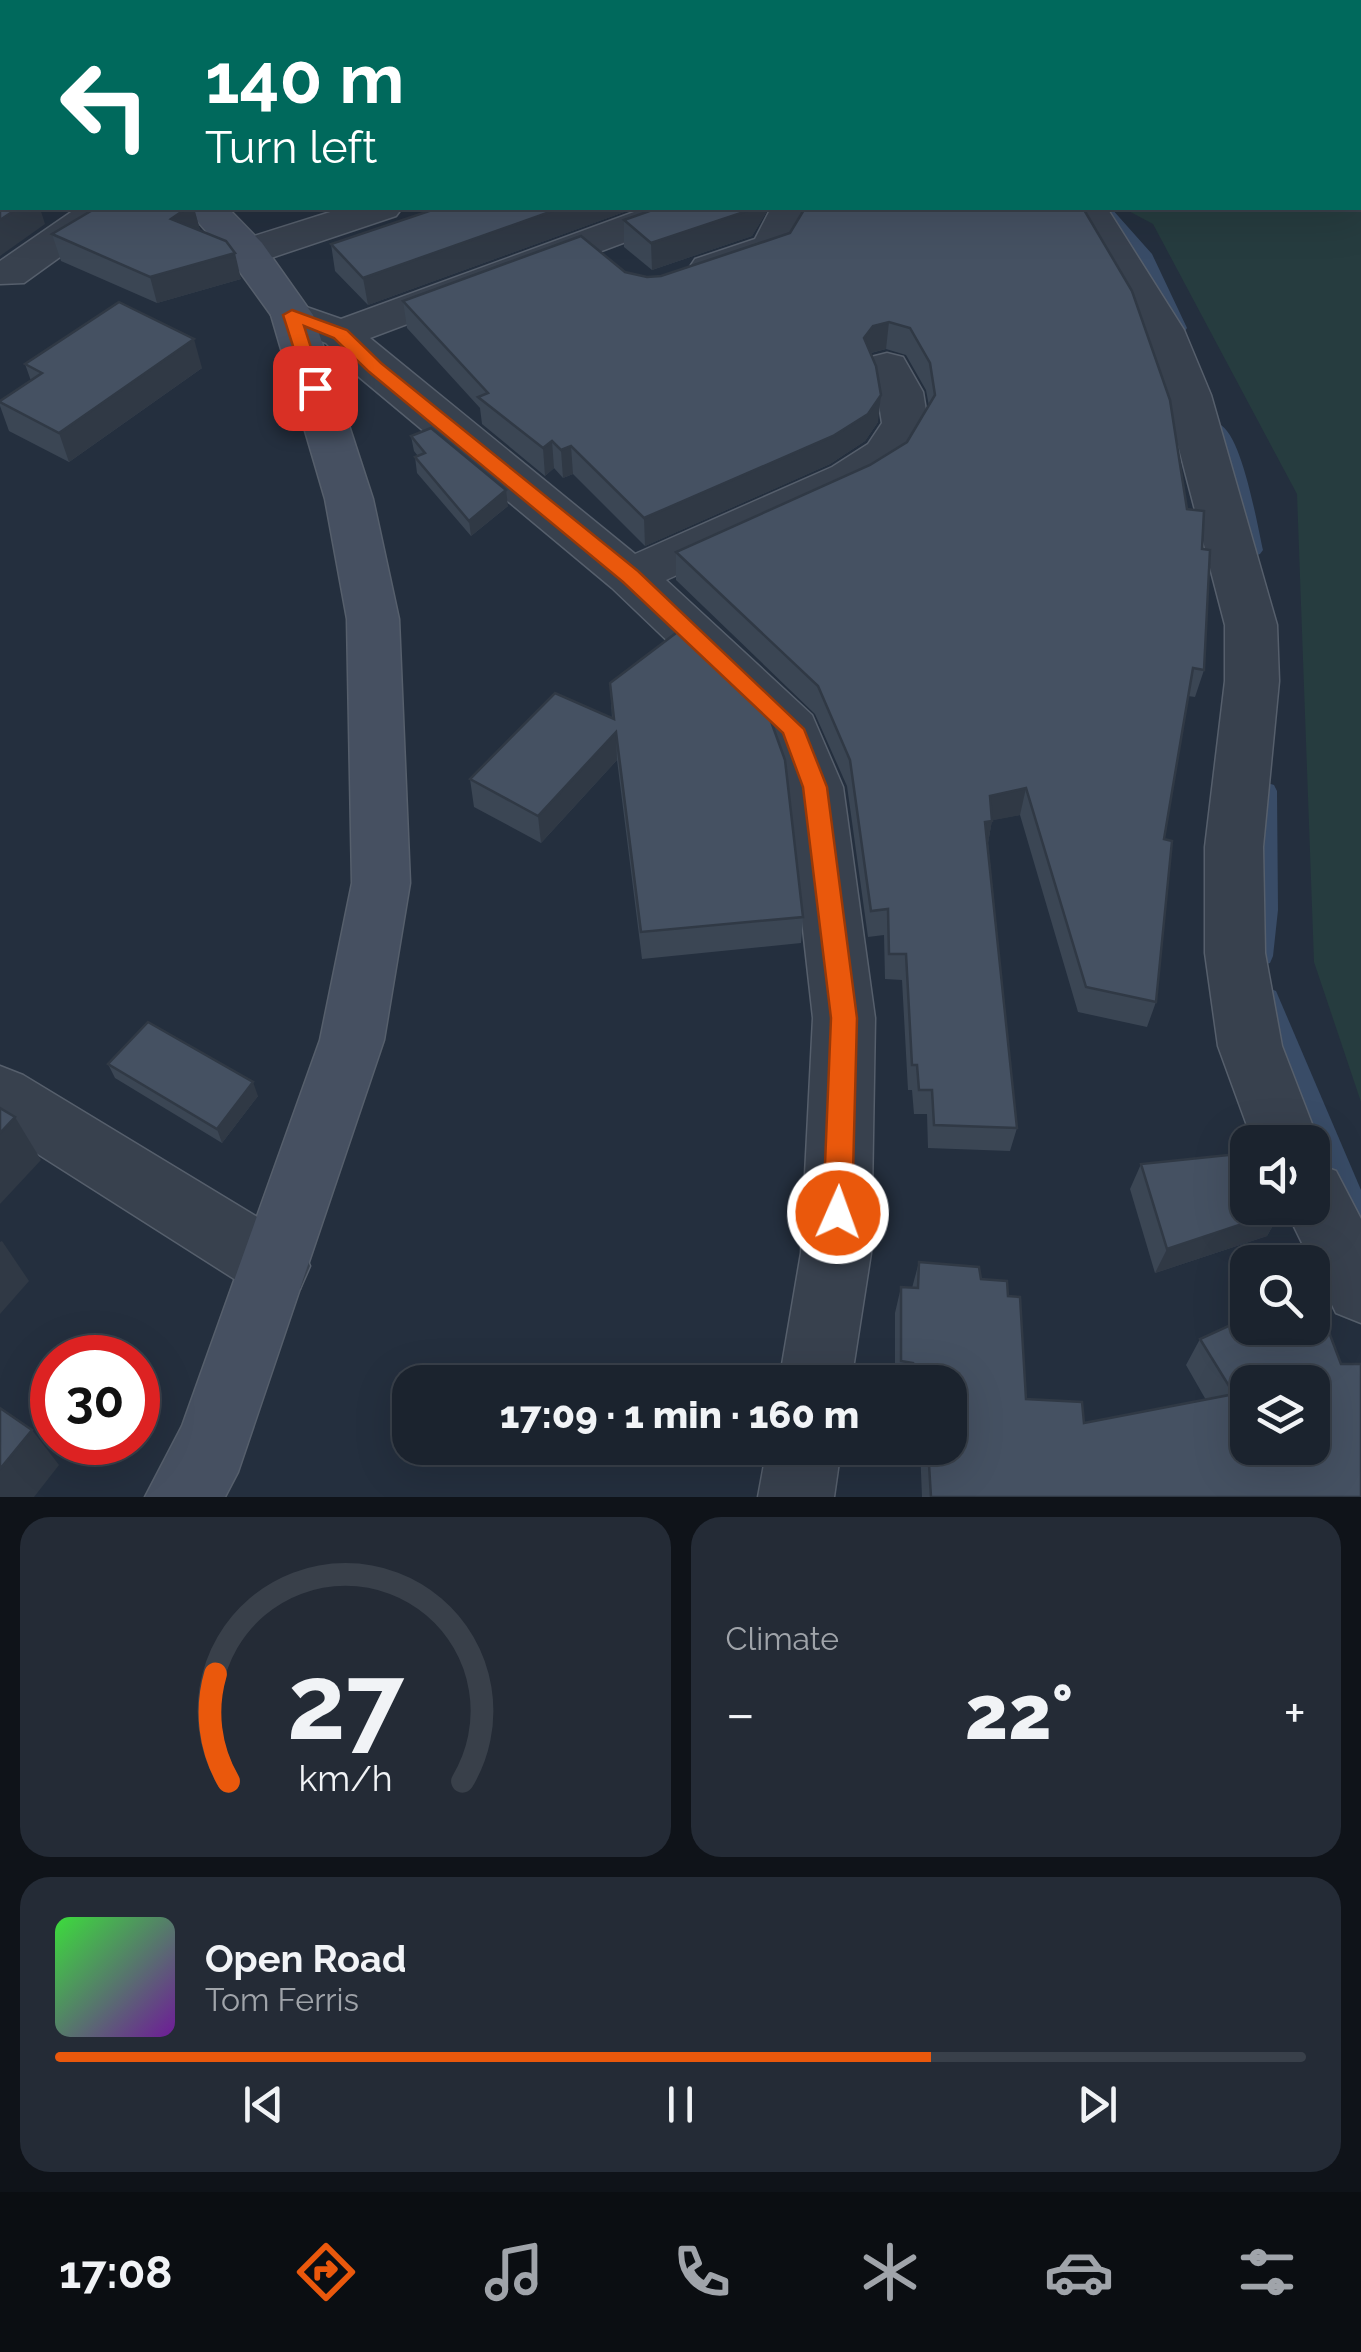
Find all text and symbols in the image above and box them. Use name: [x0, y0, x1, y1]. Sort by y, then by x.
text: 140 m: [205, 37, 405, 119]
icon: left: [40, 40, 170, 170]
text: Turn left: [205, 121, 377, 174]
pin: [273, 346, 358, 431]
icon: arrive: [288, 361, 343, 416]
map controls: [1230, 1125, 1330, 1465]
button: sound: [1230, 1125, 1330, 1225]
position arrow: [786, 1161, 890, 1265]
button: search: [1230, 1245, 1330, 1345]
speed limit sign: 30: [30, 1335, 160, 1465]
button: layers: [1230, 1365, 1330, 1465]
text: 17:09 · 1 min · 160 m: [500, 1392, 859, 1437]
text: Climate: [726, 1620, 839, 1657]
text: 27: [287, 1641, 404, 1763]
text: 22°: [965, 1668, 1074, 1757]
text: −: [726, 1681, 755, 1746]
text: +: [1283, 1681, 1306, 1746]
text: km/h: [298, 1757, 392, 1799]
text: Open Road: [205, 1936, 406, 1981]
text: Tom Ferris: [205, 1981, 359, 2018]
icon: previous: [236, 2077, 291, 2132]
icon: pause: [653, 2077, 708, 2132]
icon: next: [1070, 2077, 1125, 2132]
icon: directions: [291, 2237, 361, 2307]
icon: music: [479, 2237, 549, 2307]
icon: phone: [667, 2237, 737, 2307]
icon: climate: [855, 2237, 925, 2307]
icon: car: [1044, 2237, 1114, 2307]
icon: filters: [1232, 2237, 1302, 2307]
text: 17:08: [59, 2246, 173, 2299]

